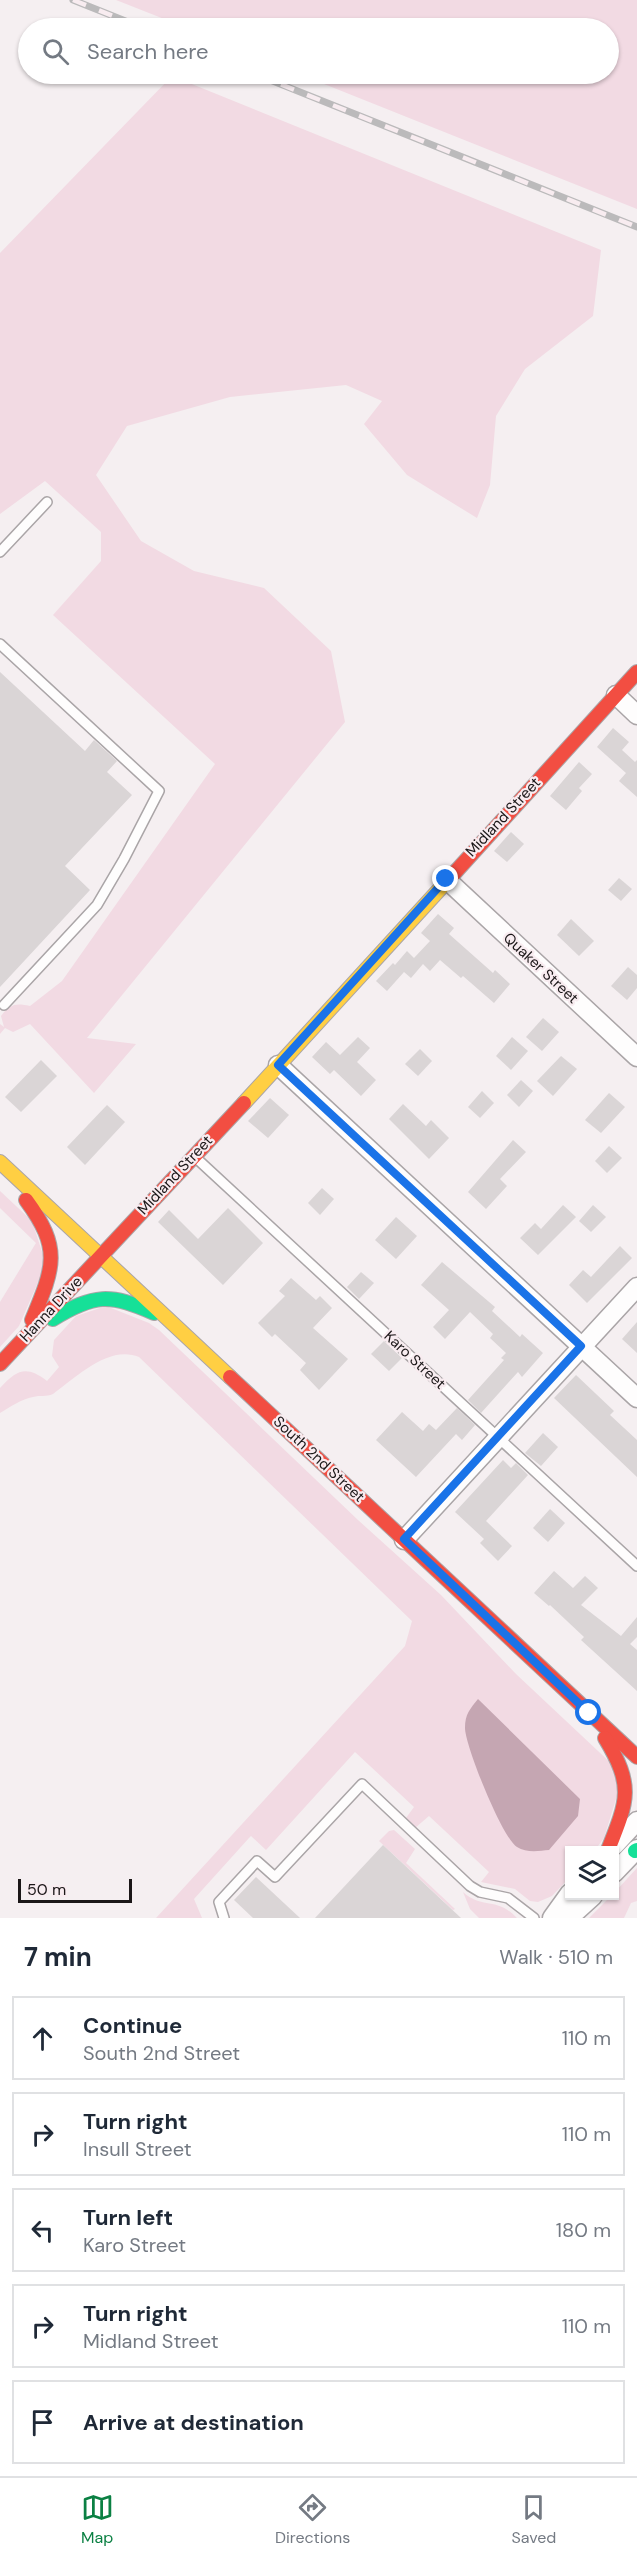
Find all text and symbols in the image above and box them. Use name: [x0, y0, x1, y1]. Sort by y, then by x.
search box: [18, 18, 619, 84]
icon: search: [39, 35, 72, 68]
text: Search here: [87, 37, 208, 66]
street label: Midland Street: [461, 773, 545, 861]
route end: [432, 865, 458, 891]
street label: Quaker Street: [499, 928, 583, 1008]
street label: Midland Street: [133, 1131, 217, 1219]
street label: Hanna Drive: [15, 1272, 87, 1346]
street label: Karo Street: [380, 1326, 450, 1394]
street label: South 2nd Street: [269, 1412, 369, 1507]
route start: [575, 1699, 601, 1725]
map controls: [565, 1846, 619, 1900]
button: layers: [565, 1846, 619, 1900]
scale bar: [18, 1876, 132, 1904]
text: 50 m: [27, 1879, 66, 1900]
text: 7 min: [24, 1940, 92, 1974]
text: Walk · 510 m: [499, 1944, 613, 1970]
text: Continue: [83, 2011, 182, 2040]
icon: ahead: [26, 2022, 59, 2055]
text: 110 m: [562, 2025, 611, 2051]
text: South 2nd Street: [83, 2040, 240, 2066]
text: Turn right: [83, 2107, 188, 2136]
icon: right: [26, 2118, 59, 2151]
text: 110 m: [562, 2121, 611, 2147]
text: Insull Street: [83, 2136, 192, 2162]
text: Turn left: [83, 2203, 173, 2232]
icon: left: [26, 2214, 59, 2247]
text: 180 m: [556, 2217, 611, 2243]
text: Karo Street: [83, 2232, 186, 2258]
text: Turn right: [83, 2299, 188, 2328]
icon: right: [26, 2310, 59, 2343]
text: 110 m: [562, 2313, 611, 2339]
text: Midland Street: [83, 2328, 219, 2354]
icon: arrive: [26, 2406, 59, 2439]
text: Arrive at destination: [83, 2408, 304, 2437]
tab: Map: [81, 2491, 114, 2548]
tab: Directions: [275, 2491, 350, 2548]
tab: Saved: [512, 2491, 556, 2548]

